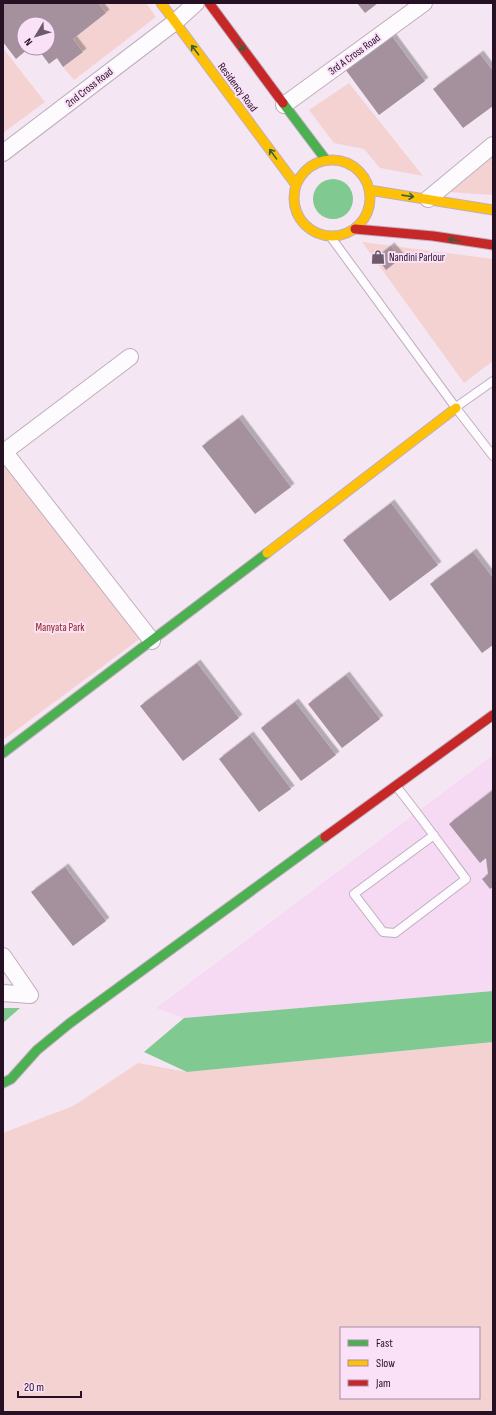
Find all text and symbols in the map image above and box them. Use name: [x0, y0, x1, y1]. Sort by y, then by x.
north arrow: [16, 16, 56, 56]
street label: 3rd A Cross Road: [326, 31, 383, 78]
text: N: [22, 35, 35, 48]
one-way arrow: [237, 40, 245, 51]
one-way arrow: [191, 44, 200, 55]
street label: Residency Road: [215, 60, 260, 115]
street label: 2nd Cross Road: [63, 65, 116, 110]
one-way arrow: [269, 148, 277, 159]
one-way arrow: [401, 192, 414, 200]
one-way arrow: [448, 236, 461, 244]
shop icon: Nandini Parlour: [370, 249, 386, 265]
place label: Nandini Parlour: [389, 251, 445, 264]
park label: Manyata Park: [35, 621, 85, 634]
legend: [340, 1327, 480, 1399]
text: Fast: [376, 1336, 393, 1351]
text: Slow: [376, 1356, 395, 1371]
scale bar: [18, 1373, 81, 1399]
text: Jam: [375, 1376, 391, 1391]
text: 20 m: [24, 1380, 44, 1395]

